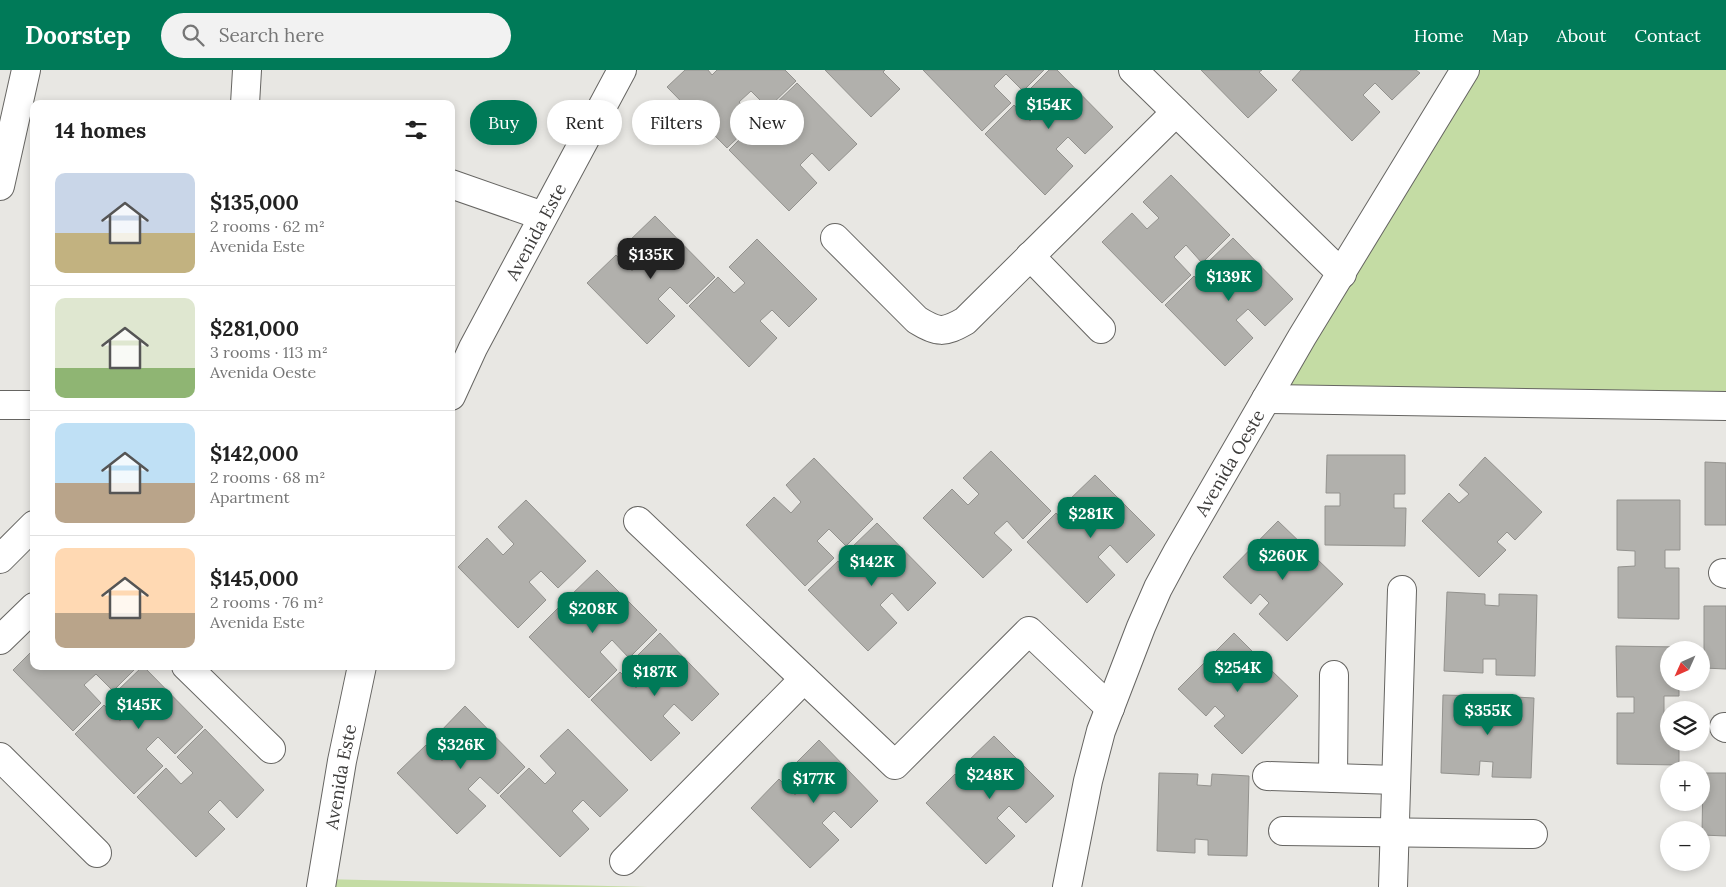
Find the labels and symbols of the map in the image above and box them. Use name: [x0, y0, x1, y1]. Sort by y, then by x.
pin: $154K: [1014, 88, 1084, 130]
street label: Avenida Este: [500, 179, 571, 285]
pin: $135K: [616, 238, 686, 280]
pin: $139K: [1194, 260, 1264, 302]
street label: Avenida Oeste: [1189, 405, 1269, 521]
pin: $281K: [1056, 496, 1126, 539]
pin: $260K: [1248, 538, 1318, 581]
pin: $142K: [837, 544, 907, 587]
pin: $208K: [558, 592, 628, 634]
north arrow: [1660, 641, 1710, 691]
pin: $254K: [1203, 650, 1273, 693]
pin: $187K: [620, 654, 690, 697]
pin: $145K: [104, 688, 174, 730]
pin: $355K: [1453, 694, 1523, 736]
street label: Avenida Este: [319, 722, 361, 832]
pin: $326K: [426, 728, 496, 770]
pin: $248K: [955, 758, 1025, 800]
pin: $177K: [779, 762, 849, 804]

